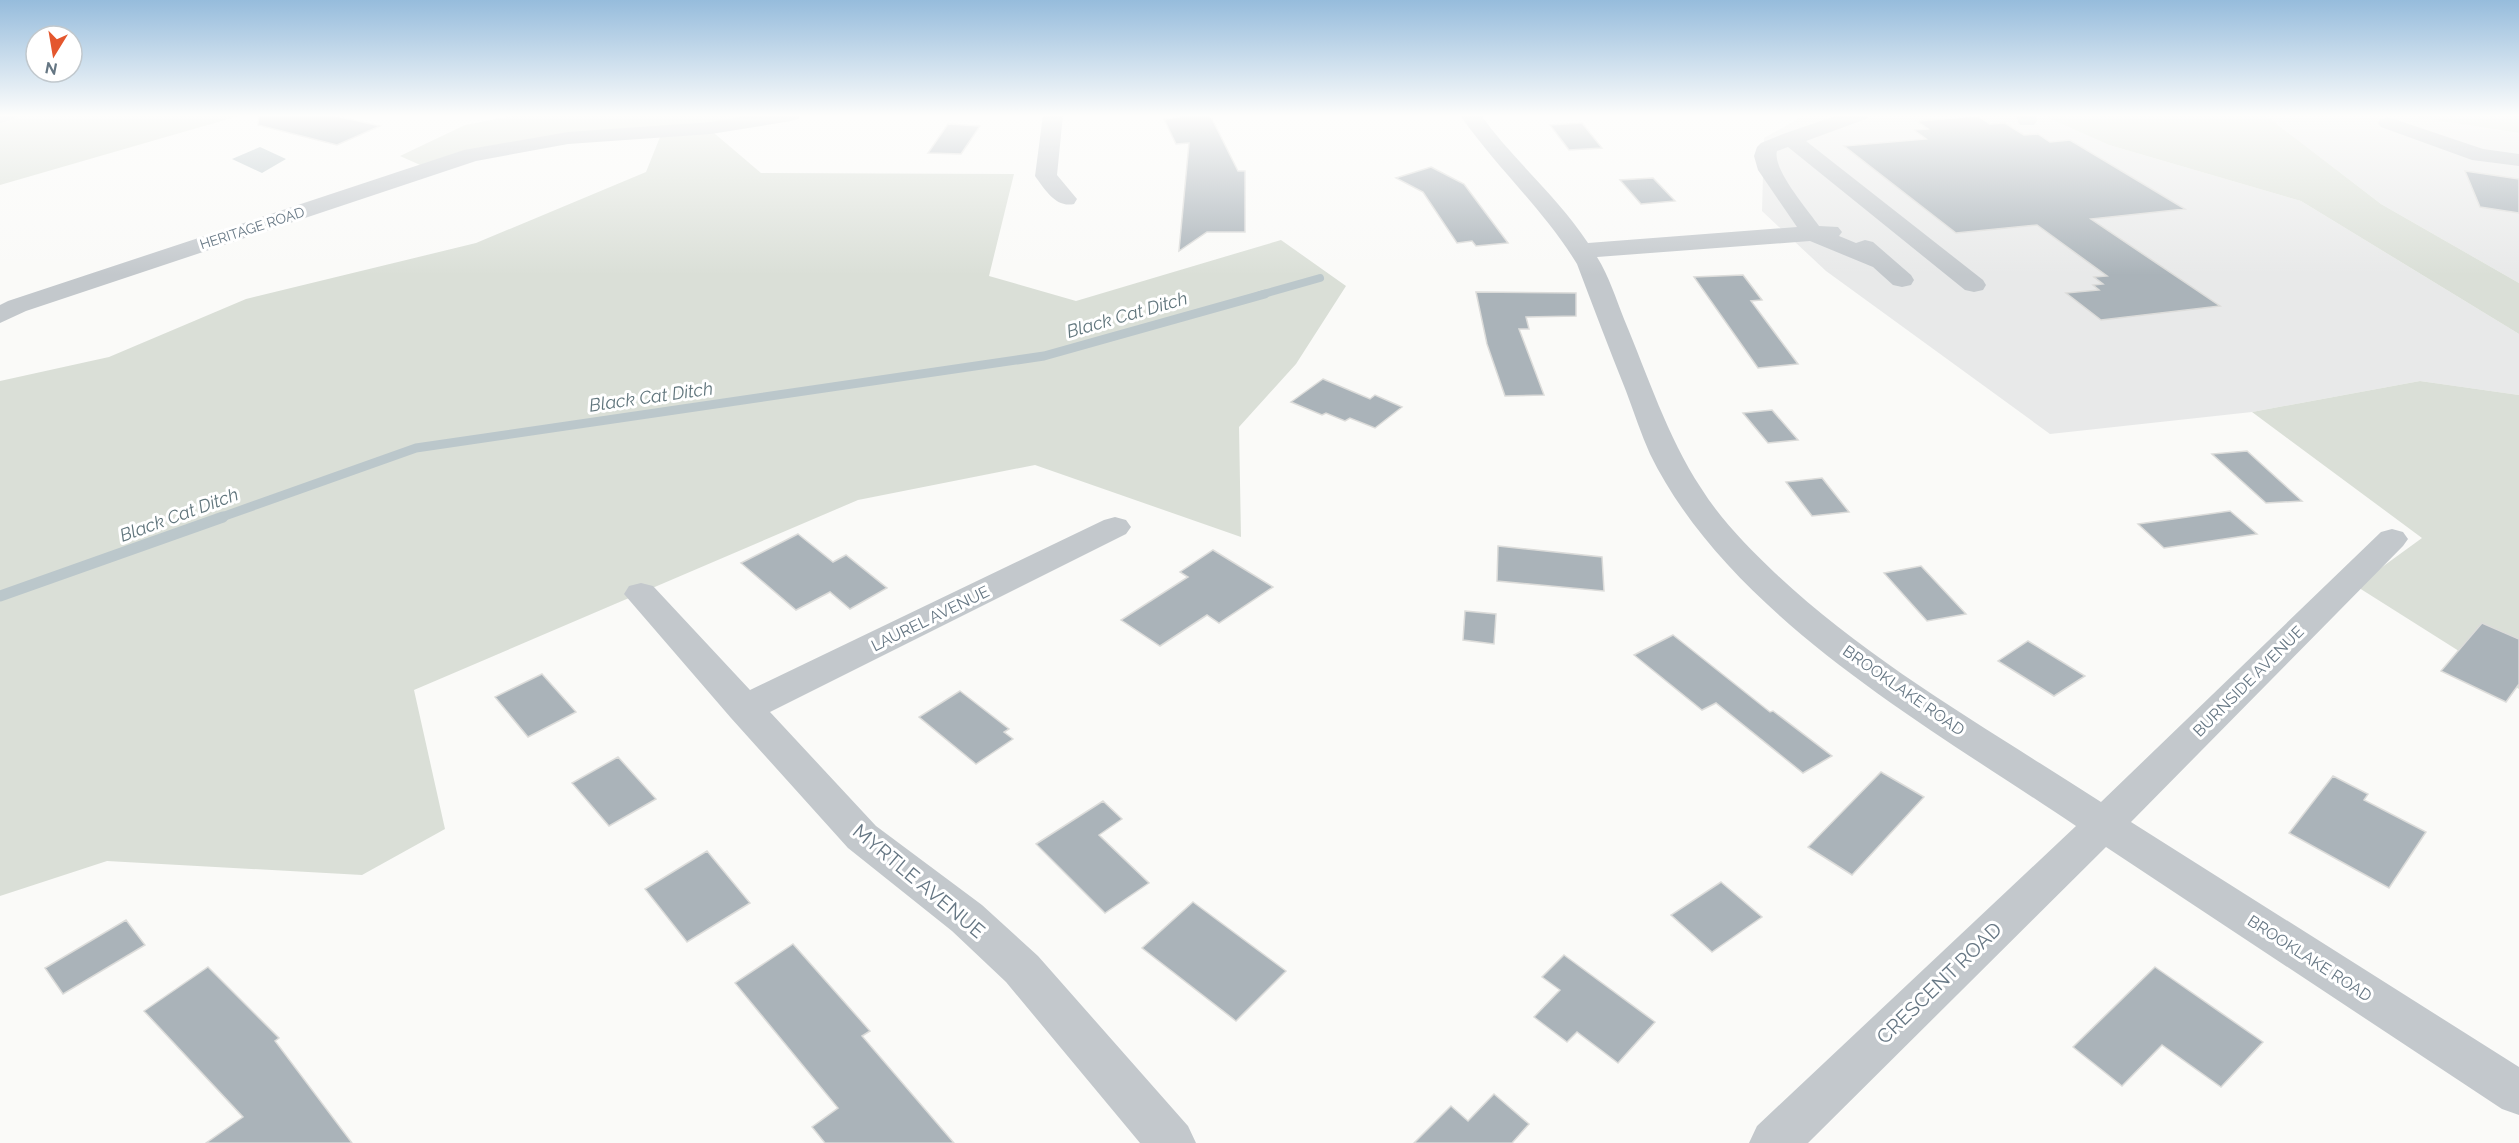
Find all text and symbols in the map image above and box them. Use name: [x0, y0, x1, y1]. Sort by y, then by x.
north arrow: [24, 24, 84, 84]
text: N: [43, 58, 59, 79]
street label: HERITAGE ROAD: [198, 204, 306, 252]
water label: Black Cat Ditch: [1064, 287, 1190, 342]
water label: Black Cat Ditch: [588, 377, 714, 416]
water label: Black Cat Ditch: [117, 483, 241, 546]
street label: LAUREL AVENUE: [868, 582, 993, 655]
street label: BURNSIDE AVENUE: [2189, 622, 2308, 741]
street label: BROOKLAKE ROAD: [1839, 641, 1968, 739]
street label: MYRTLE AVENUE: [848, 819, 990, 943]
street label: BROOKLAKE ROAD: [2244, 911, 2375, 1006]
street label: CRESCENT ROAD: [1872, 917, 2006, 1049]

